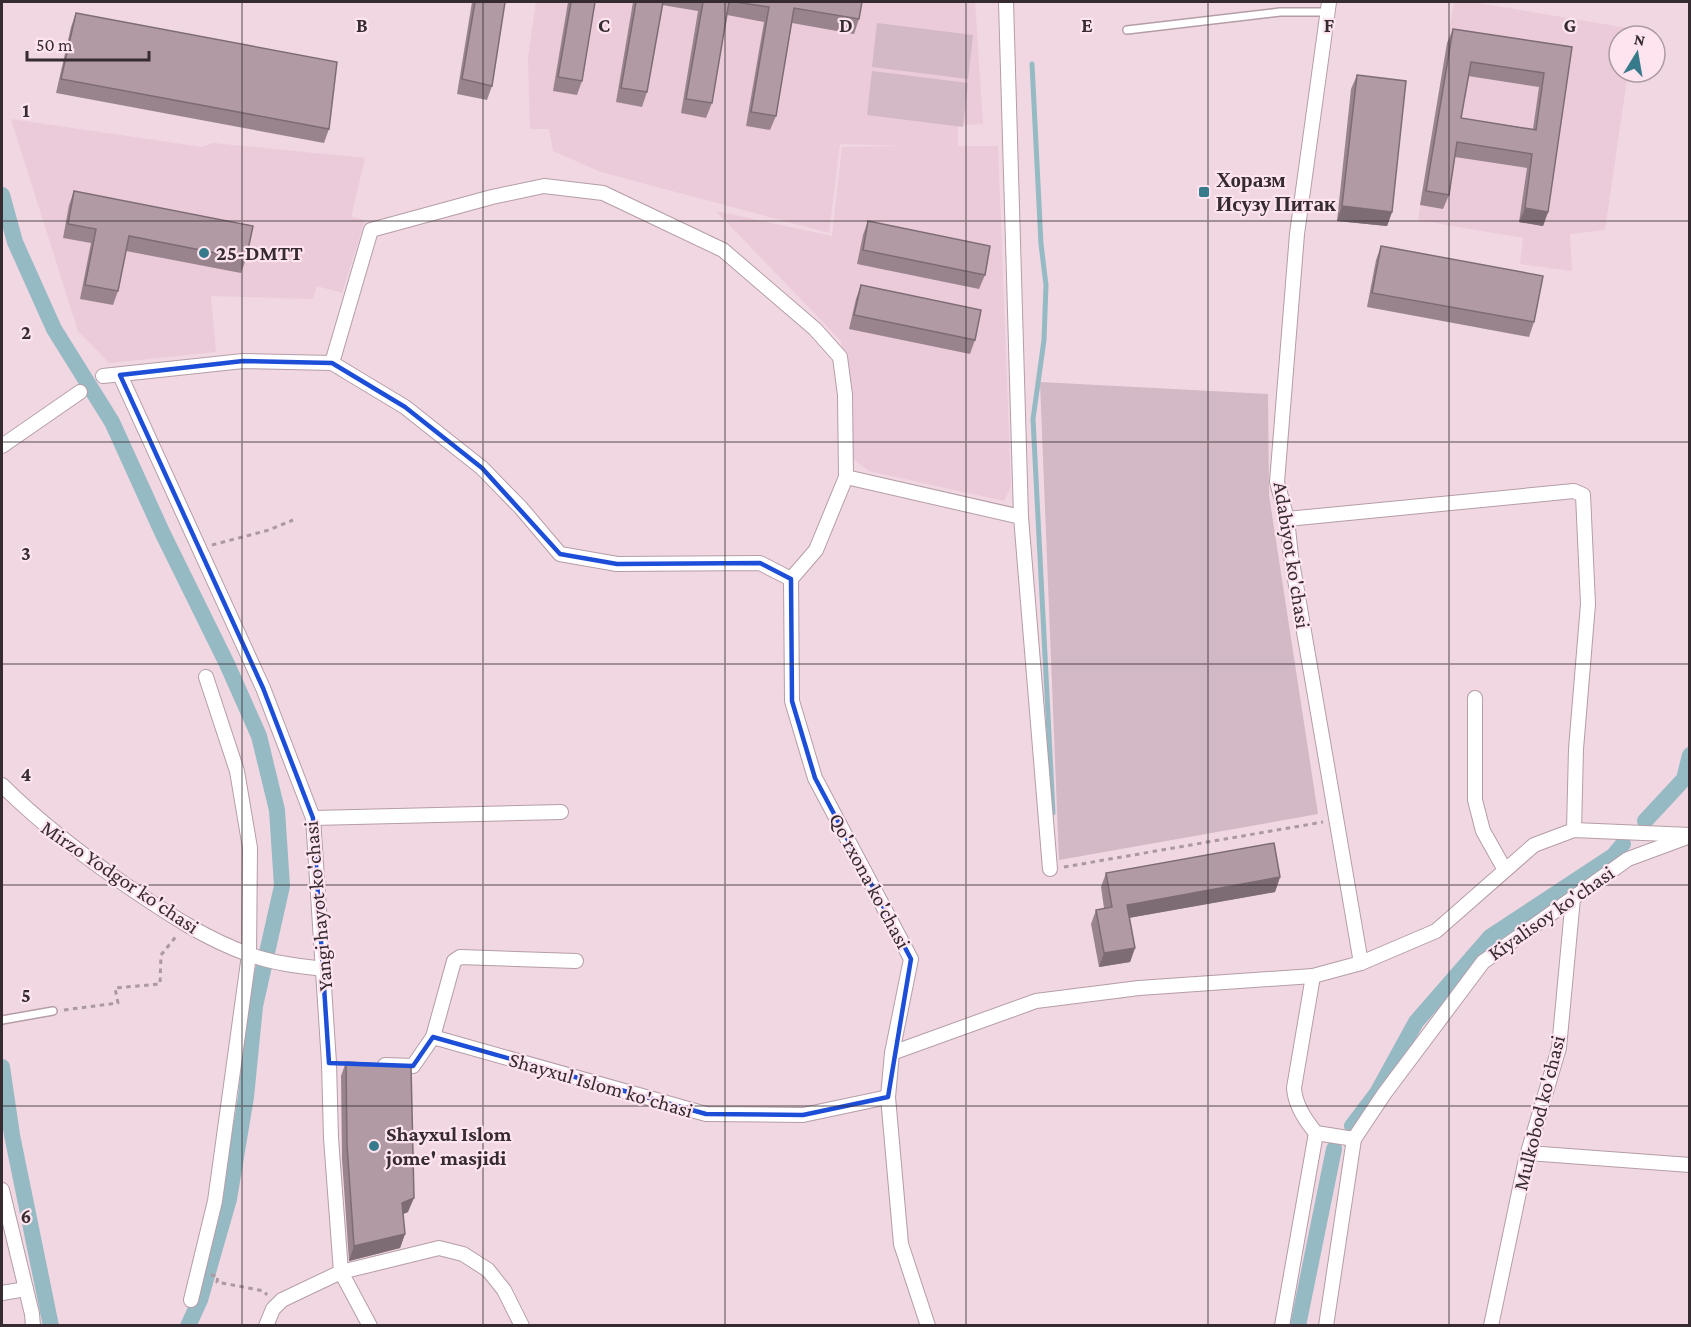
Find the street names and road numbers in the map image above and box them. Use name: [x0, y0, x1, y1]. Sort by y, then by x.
street label: Adabiyot ko'chasi: [1269, 480, 1316, 631]
street label: Qo'rxona ko'chasi: [824, 809, 916, 953]
street label: Mirzo Yodgor ko'chasi: [37, 815, 204, 939]
street label: Yangi hayot ko'chasi: [299, 820, 337, 992]
street label: Kiyalisoy ko'chasi: [1483, 860, 1619, 965]
street label: Mulkobod ko'chasi: [1508, 1032, 1570, 1193]
street label: Shayxul Islom ko'chasi: [506, 1047, 696, 1123]

